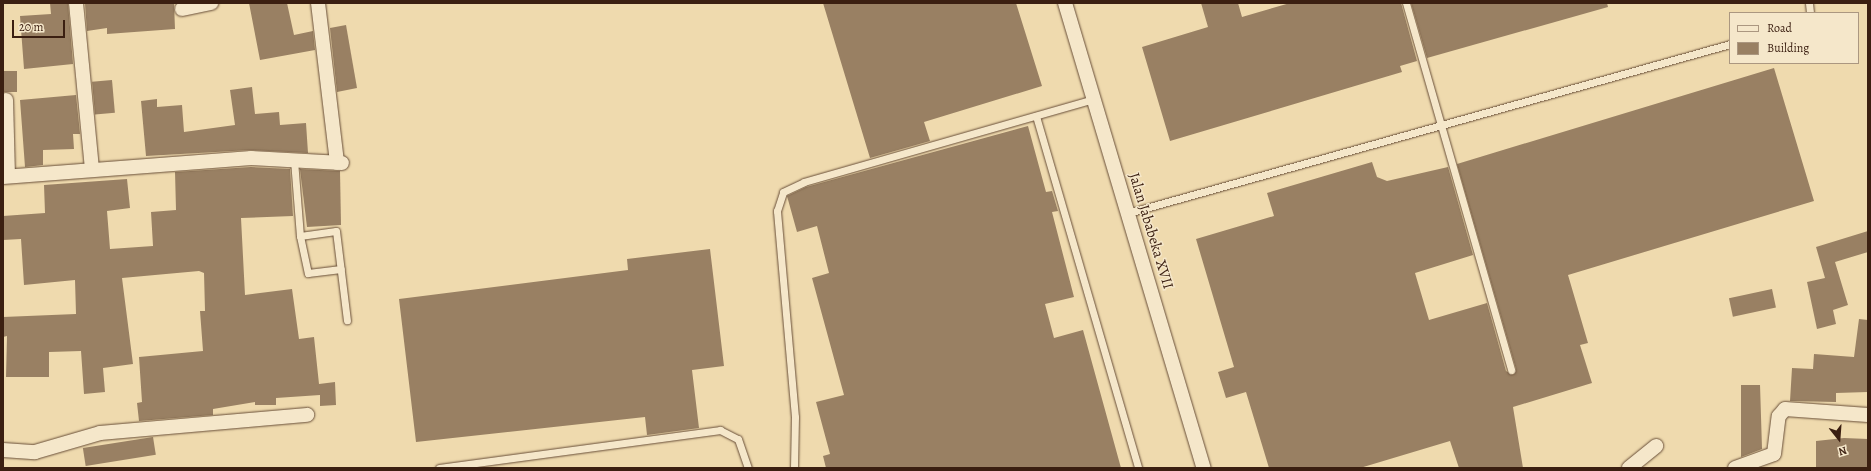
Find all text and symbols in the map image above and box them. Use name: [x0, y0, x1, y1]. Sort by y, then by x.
scale bar: [14, 12, 67, 38]
legend: [1729, 12, 1859, 64]
text: 20 m: [19, 19, 43, 35]
text: Road: [1767, 20, 1792, 36]
text: Building: [1767, 40, 1809, 56]
street label: Jalan Jababeka XVII: [1125, 171, 1177, 291]
north arrow: [1819, 419, 1859, 459]
text: N: [1837, 443, 1849, 459]

